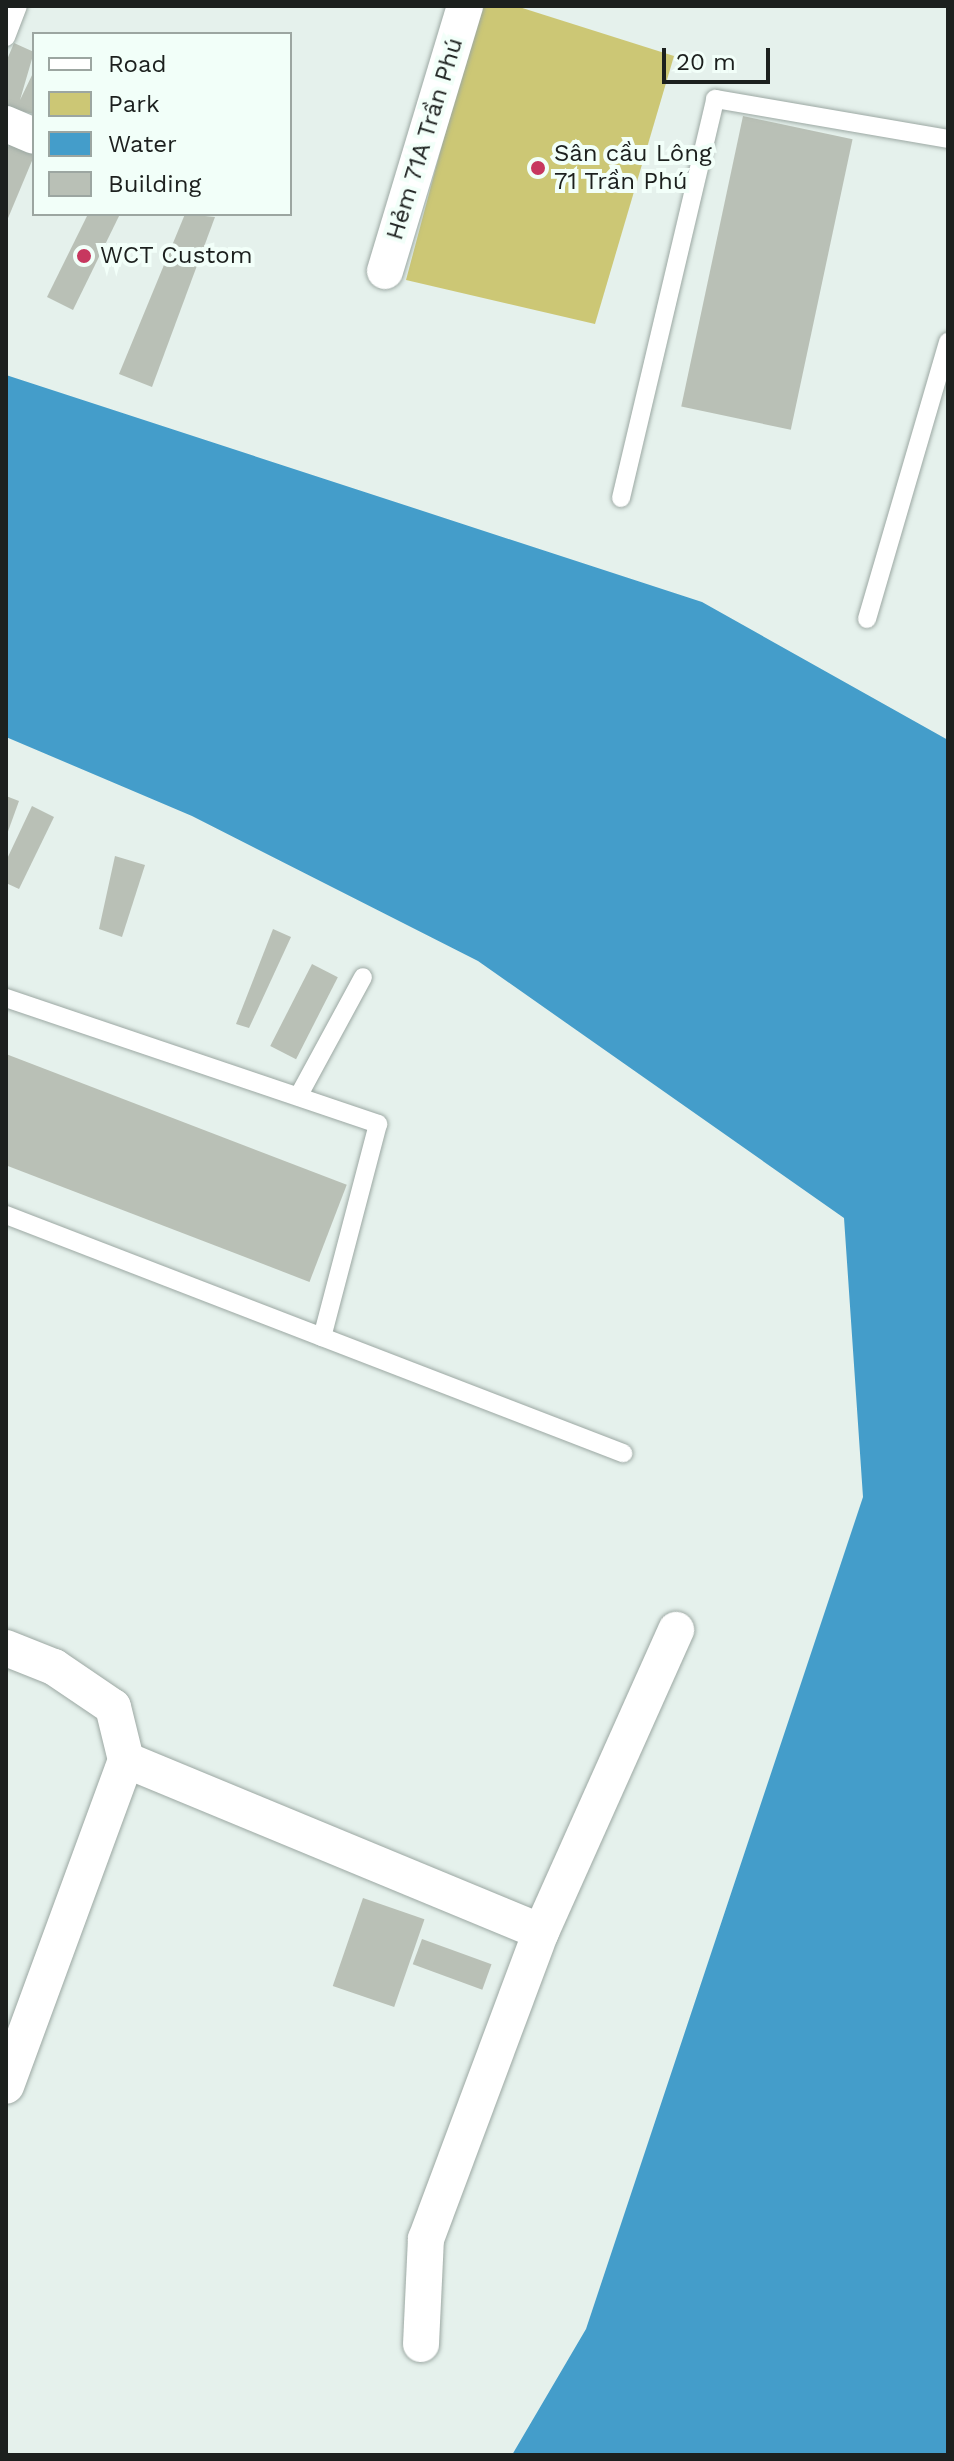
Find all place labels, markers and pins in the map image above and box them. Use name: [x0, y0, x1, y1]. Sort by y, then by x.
place label: Sân cầu Lông 71 Trần Phú: [554, 140, 712, 196]
marker: Sân cầu Lông 71 Trần Phú: [529, 159, 547, 177]
place label: WCT Custom: [100, 242, 253, 270]
marker: WCT Custom: [75, 247, 93, 265]

